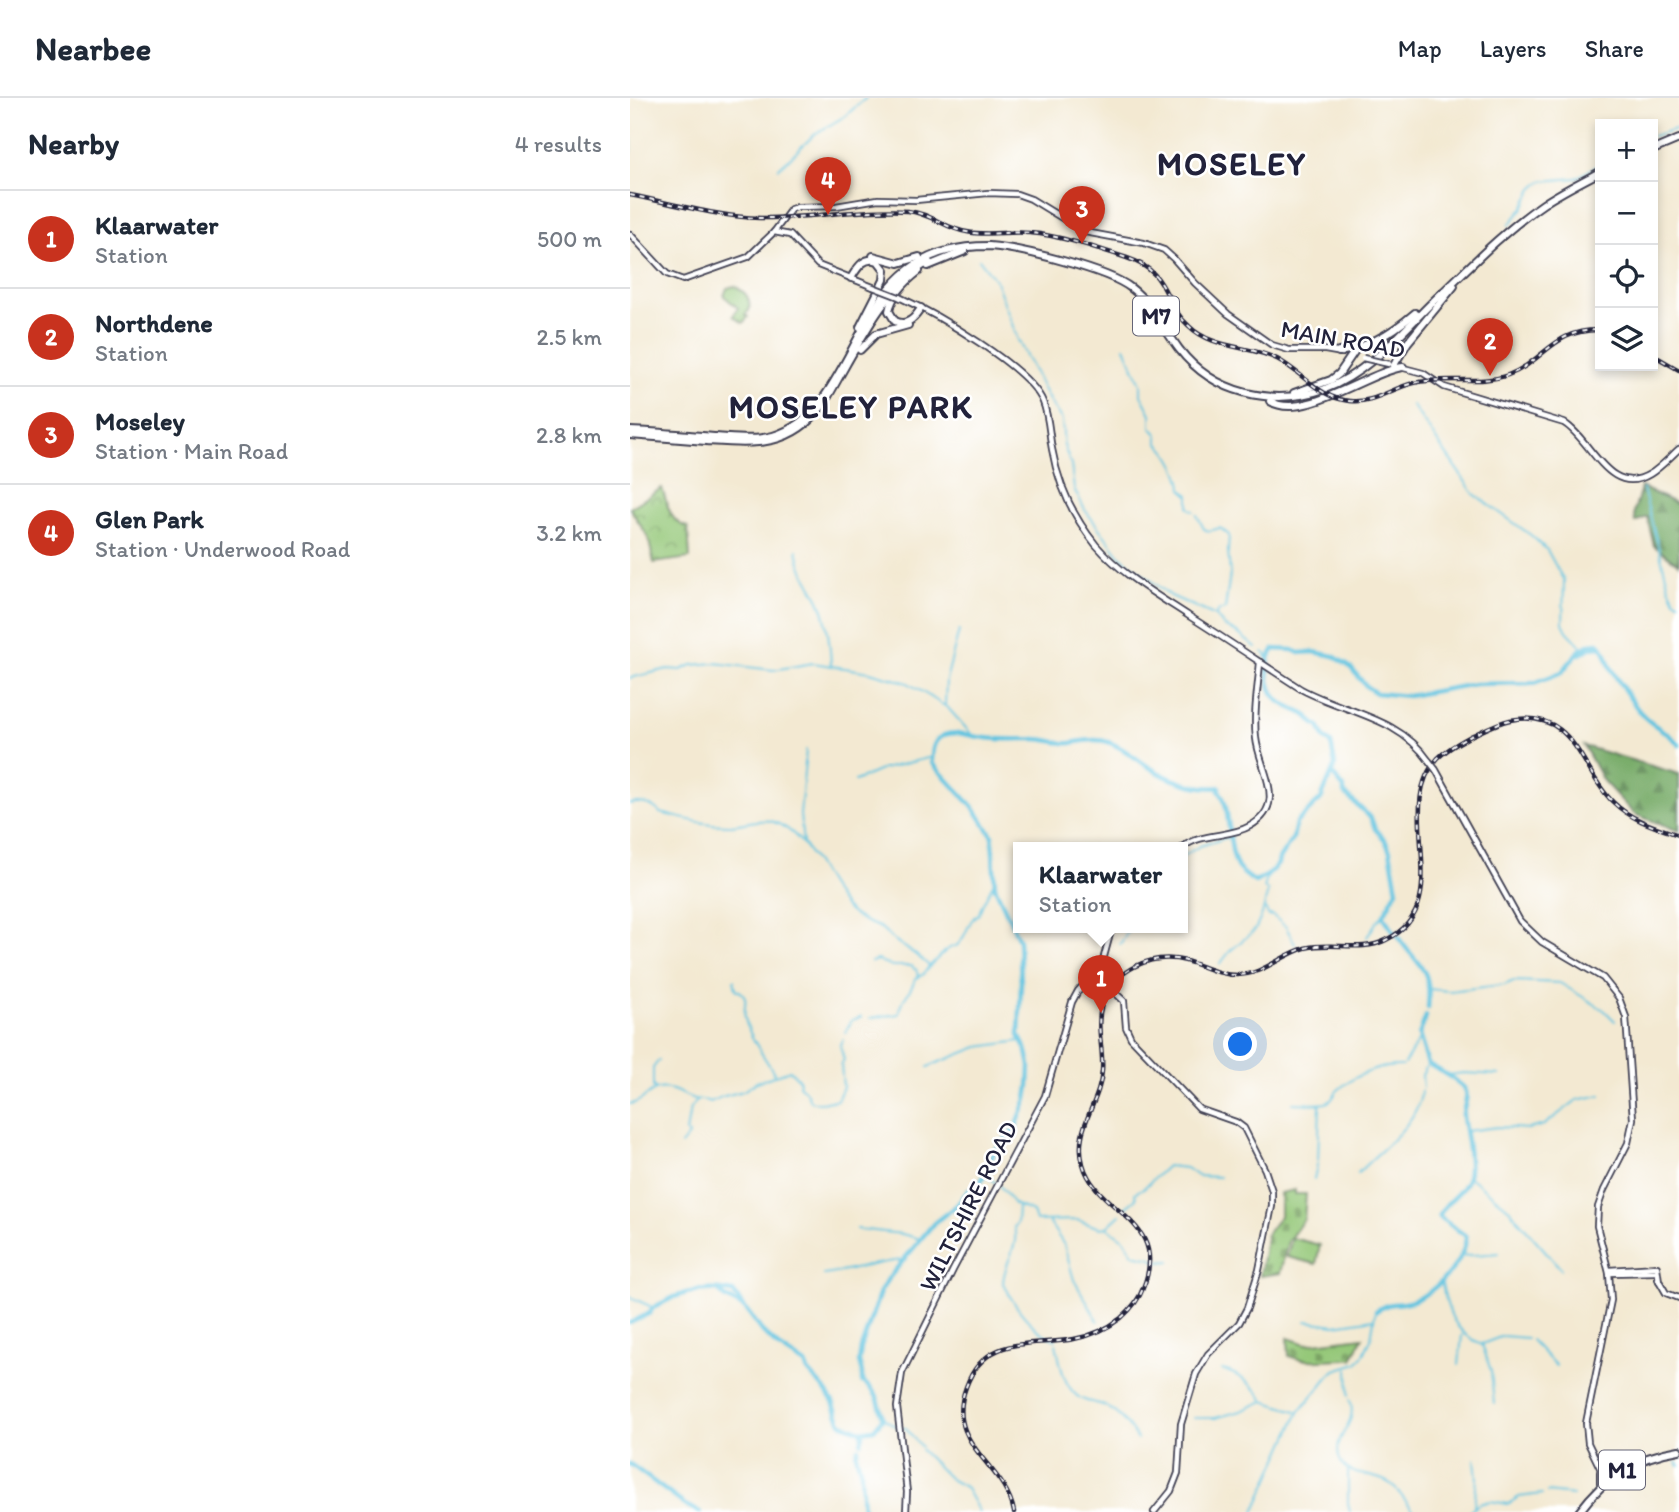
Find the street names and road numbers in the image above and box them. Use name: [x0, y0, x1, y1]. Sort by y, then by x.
road number: M7: [1133, 296, 1179, 336]
street label: MAIN ROAD: [1279, 314, 1407, 364]
street label: WILTSHIRE ROAD: [913, 1116, 1023, 1296]
road number: M1: [1599, 1450, 1645, 1490]

